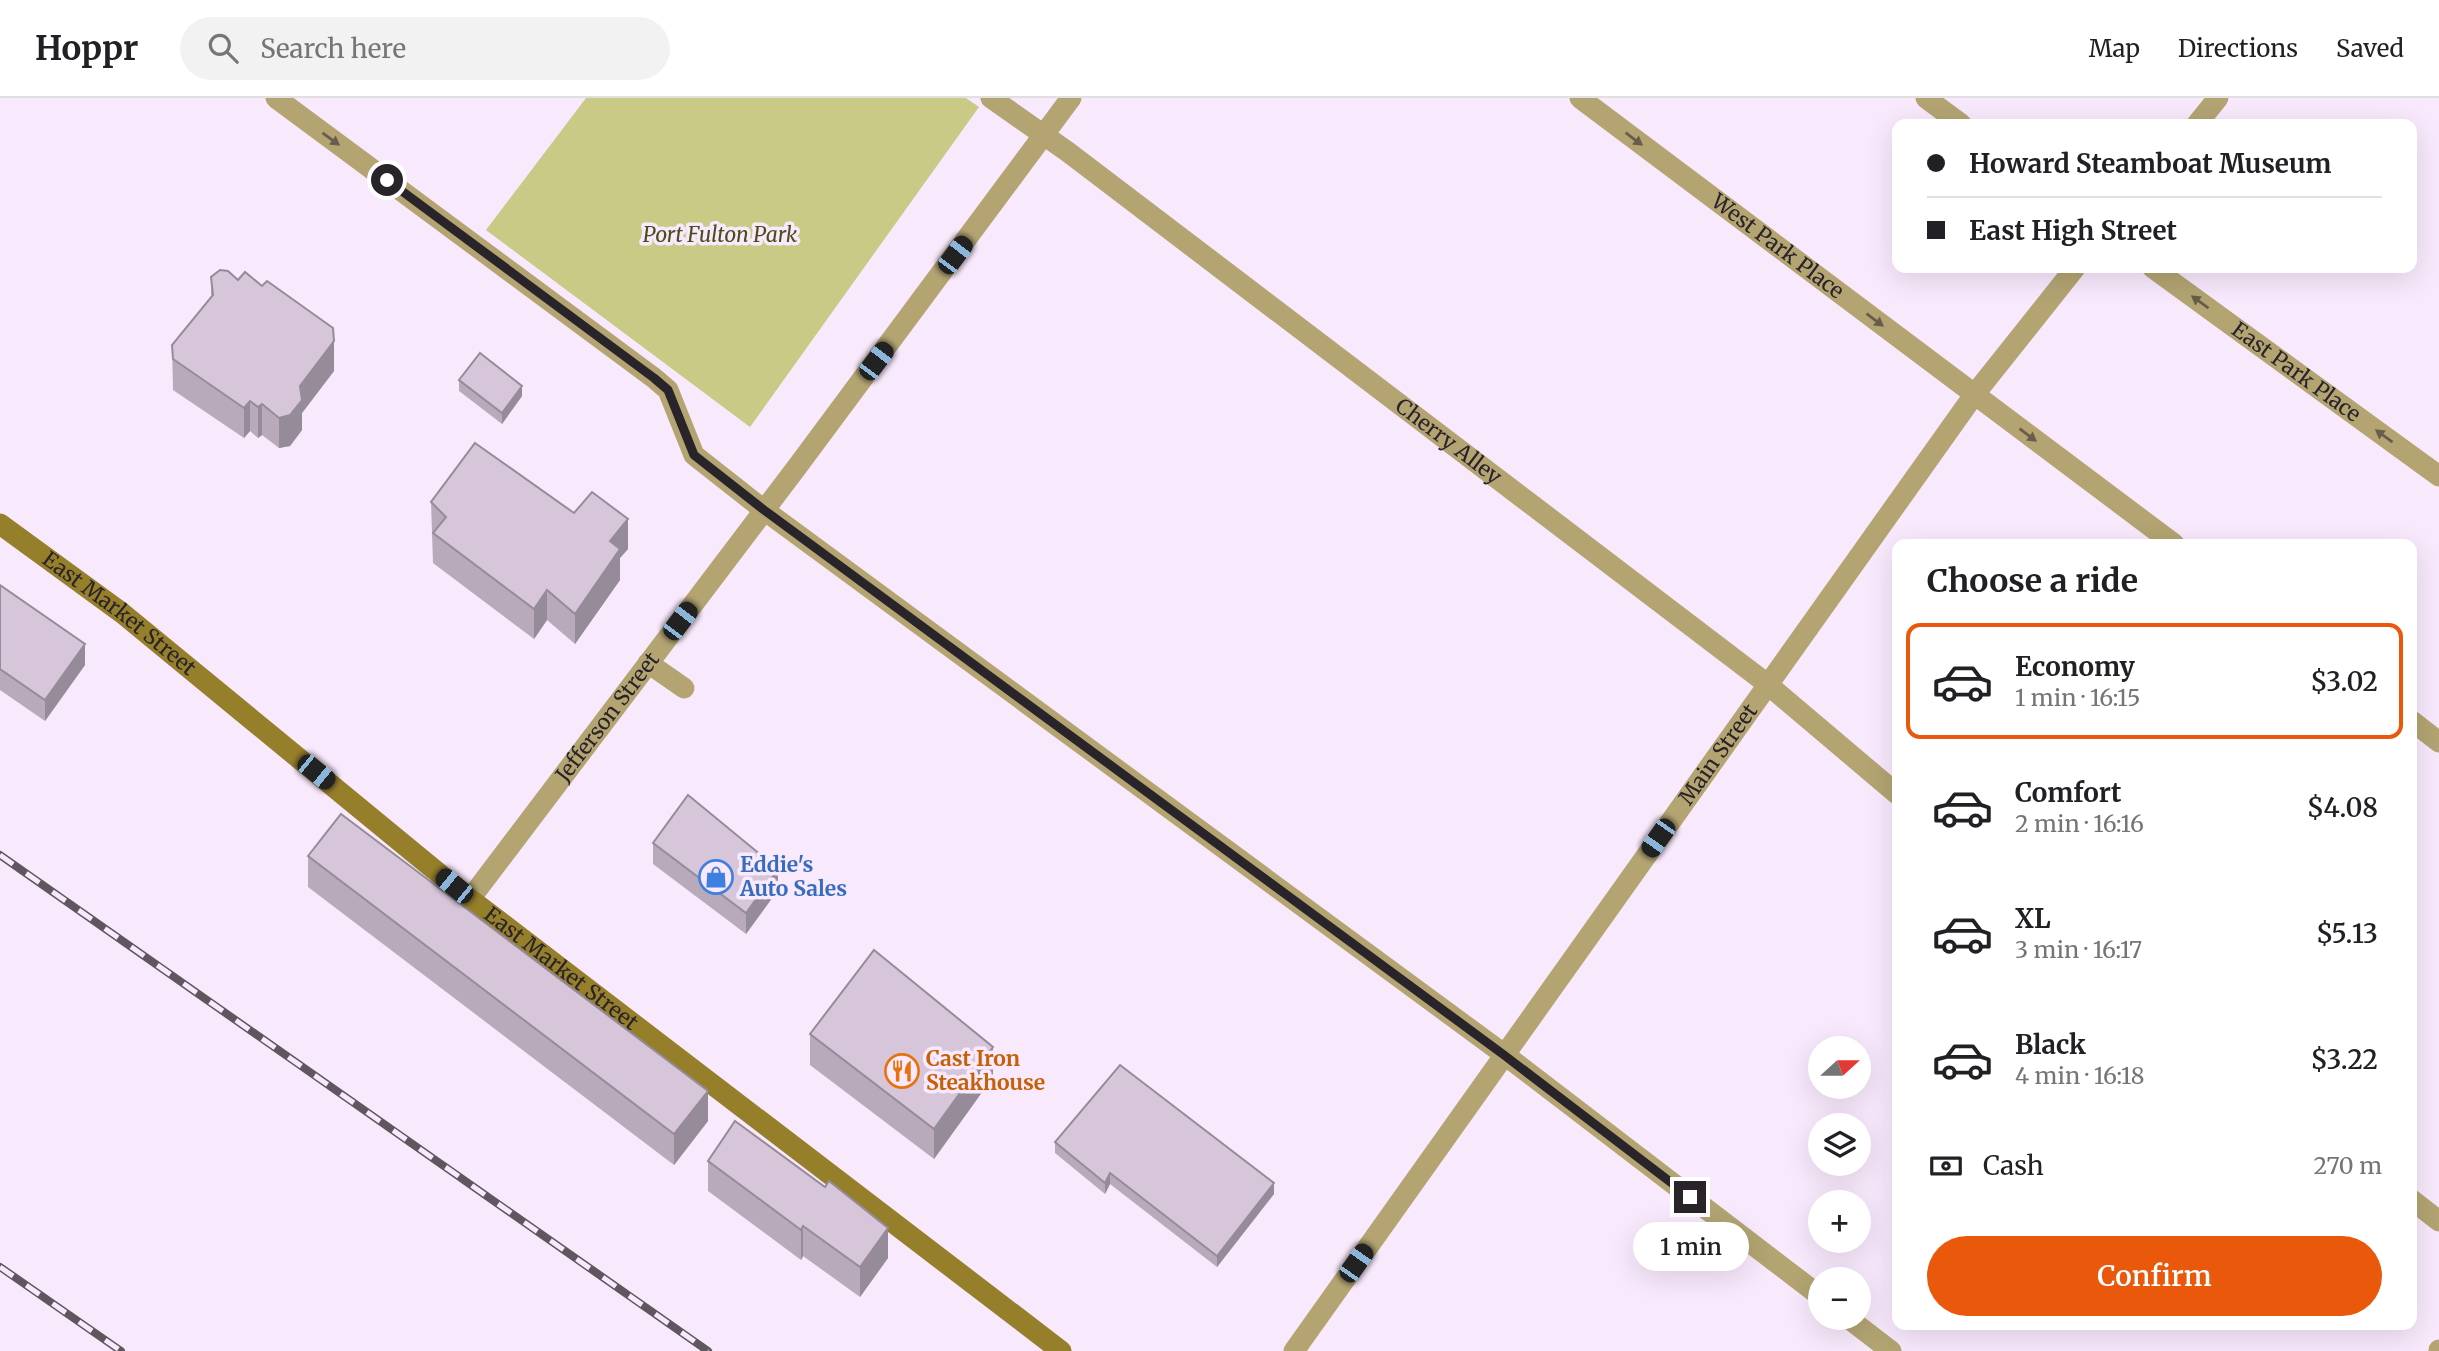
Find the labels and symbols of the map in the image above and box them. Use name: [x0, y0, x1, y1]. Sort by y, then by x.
one-way arrow: [321, 131, 339, 146]
one-way arrow: [1625, 132, 1644, 146]
route start: [371, 164, 403, 196]
street label: West Park Place: [1705, 187, 1849, 304]
park label: Port Fulton Park: [643, 221, 798, 248]
car: [934, 232, 977, 278]
one-way arrow: [2191, 295, 2209, 309]
one-way arrow: [1866, 313, 1884, 327]
street label: East Park Place: [2227, 316, 2366, 428]
car: [855, 338, 898, 384]
street label: Cherry Alley: [1390, 392, 1508, 490]
one-way arrow: [2019, 428, 2037, 443]
one-way arrow: [2375, 429, 2393, 443]
street label: East Market Street: [37, 545, 202, 681]
car: [659, 598, 702, 644]
street label: Jefferson Street: [549, 647, 665, 788]
street label: Main Street: [1673, 698, 1763, 810]
car: [294, 751, 339, 793]
car: [1638, 815, 1679, 861]
place label: Eddie's Auto Sales: [739, 851, 847, 902]
shop icon: Eddie's Auto Sales: [697, 858, 735, 896]
car: [432, 865, 477, 907]
street label: East Market Street: [479, 901, 644, 1036]
north arrow: [1808, 1036, 1871, 1099]
place label: Cast Iron Steakhouse: [926, 1045, 1045, 1096]
restaurant icon: Cast Iron Steakhouse: [883, 1052, 921, 1090]
route end: [1674, 1181, 1706, 1213]
callout: 1 min: [1632, 1222, 1748, 1270]
car: [1336, 1240, 1377, 1286]

